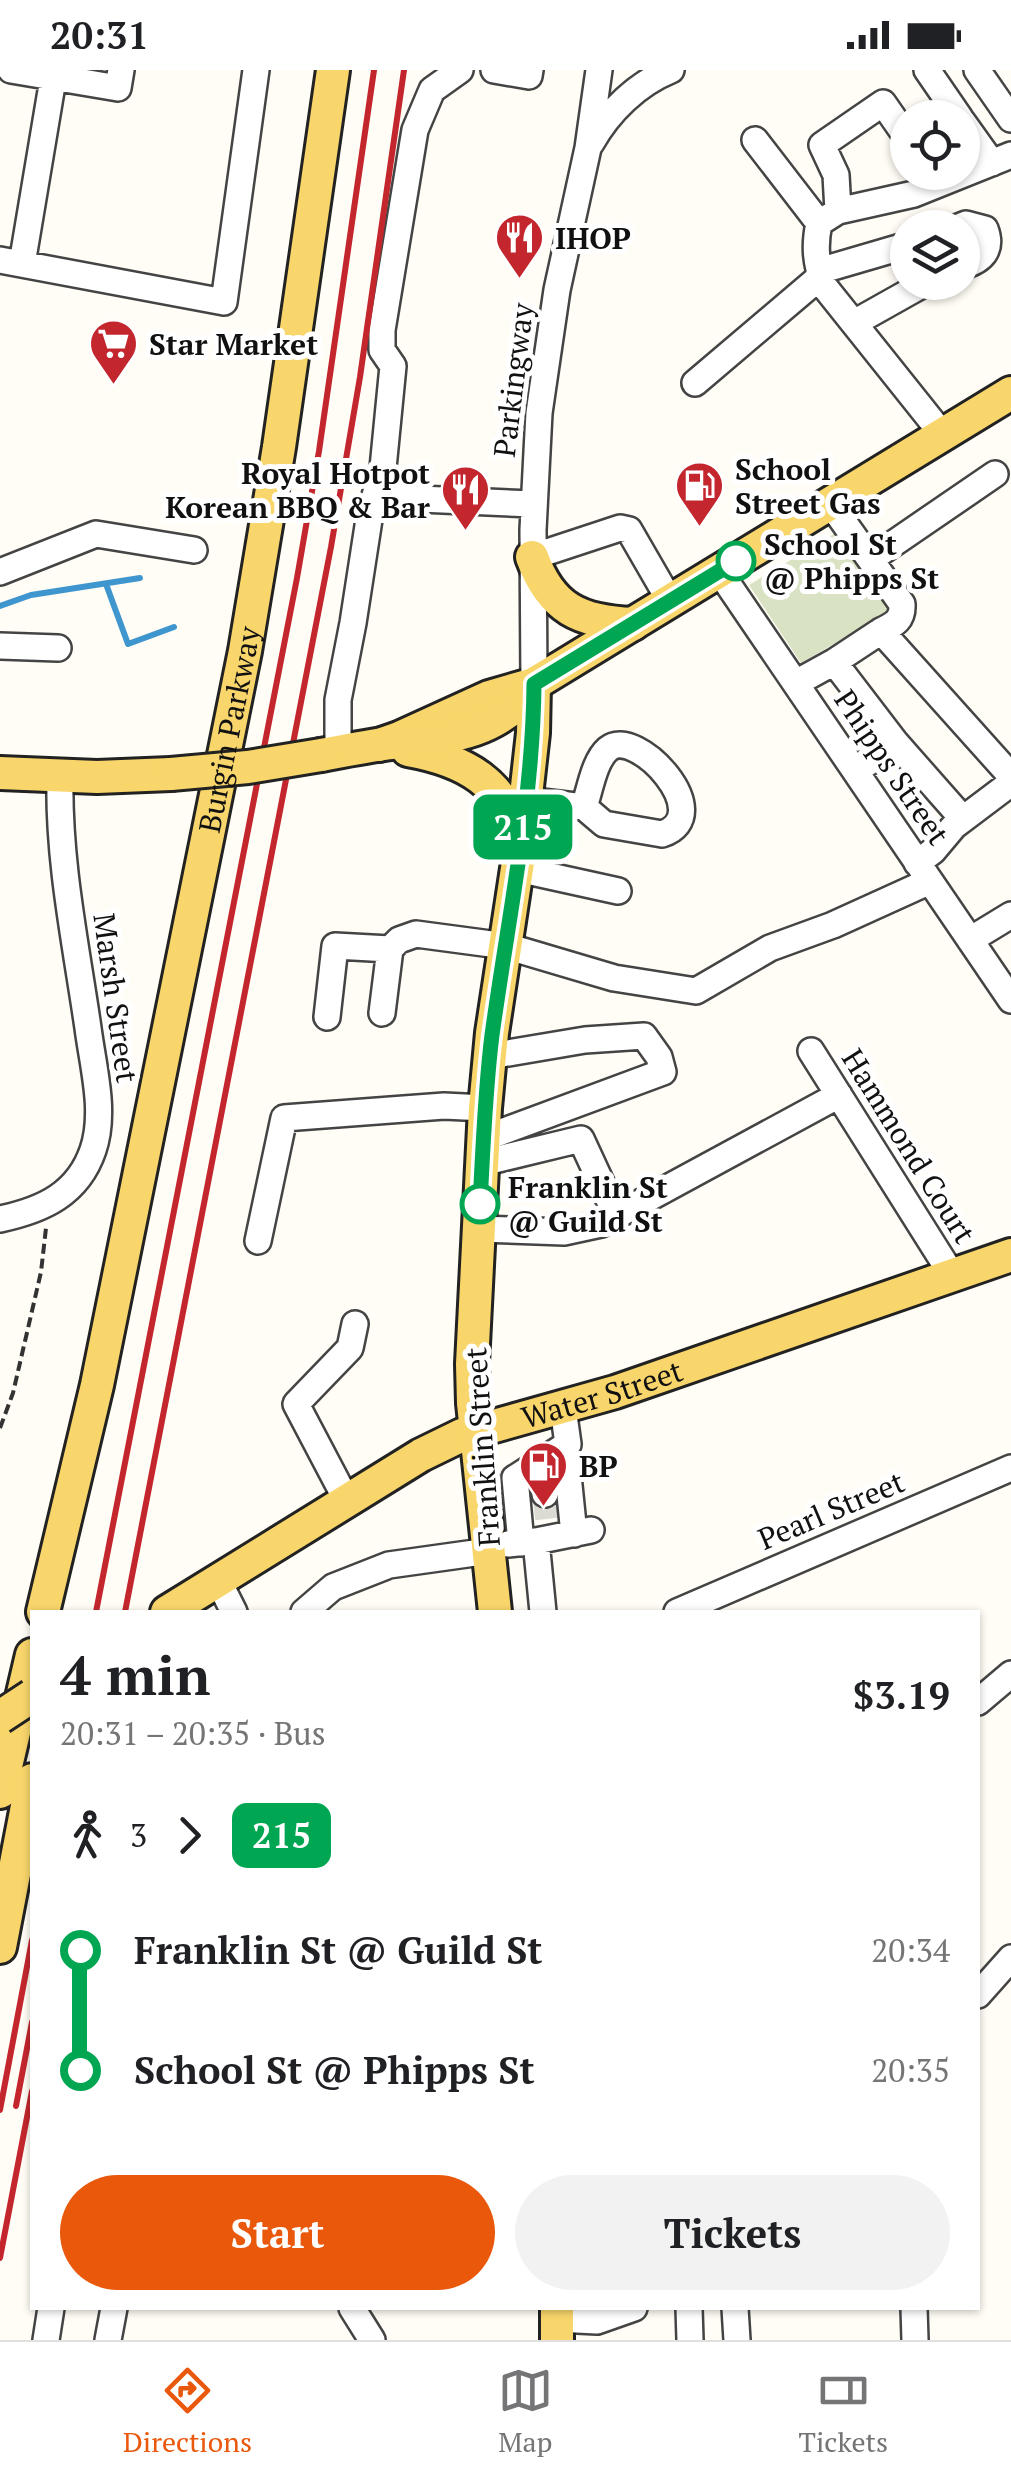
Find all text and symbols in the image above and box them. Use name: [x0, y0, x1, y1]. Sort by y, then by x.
text: 20:31: [50, 10, 149, 60]
map controls: [890, 100, 980, 300]
button: locate: [890, 100, 980, 190]
button: layers: [890, 210, 980, 300]
restaurant icon: IHOP: [494, 212, 546, 280]
place label: IHOP: [555, 218, 631, 258]
street label: Parkingway: [484, 300, 542, 459]
supermarket icon: Star Market: [88, 318, 140, 386]
place label: Star Market: [149, 324, 318, 364]
place label: School Street Gas: [735, 449, 880, 523]
place label: Royal Hotpot Korean BBQ & Bar: [165, 453, 430, 527]
fuel station icon: School Street Gas: [674, 460, 726, 528]
restaurant icon: Royal Hotpot Korean BBQ & Bar: [439, 464, 491, 532]
place label: School St @ Phipps St: [764, 524, 939, 598]
marker: School St @ Phipps St: [717, 542, 755, 580]
street label: Burgin Parkway: [189, 623, 269, 836]
street label: Phipps Street: [825, 682, 959, 852]
line badge: 215: [466, 794, 580, 860]
text: 215: [493, 804, 553, 850]
street label: Marsh Street: [84, 911, 148, 1085]
street label: Hammond Court: [833, 1041, 985, 1251]
place label: Franklin St @ Guild St: [508, 1167, 668, 1241]
marker: Franklin St @ Guild St: [461, 1185, 499, 1223]
street label: Franklin Street: [455, 1346, 509, 1548]
street label: Water Street: [517, 1350, 688, 1437]
fuel station icon: BP: [518, 1440, 570, 1508]
place label: BP: [579, 1446, 618, 1486]
street label: Pearl Street: [752, 1461, 910, 1559]
text: 4 min: [60, 1638, 210, 1711]
text: $3.19: [853, 1670, 950, 1720]
text: 20:31 – 20:35 · Bus: [60, 1712, 326, 1754]
icon: walk: [60, 1808, 115, 1863]
icon: forward: [162, 1808, 217, 1863]
text: 215: [252, 1812, 311, 1858]
text: 3: [130, 1814, 147, 1856]
text: Franklin St @ Guild St: [134, 1925, 543, 1975]
text: 20:34: [871, 1929, 950, 1971]
text: School St @ Phipps St: [134, 2045, 535, 2095]
text: 20:35: [871, 2049, 950, 2091]
button: Start: [60, 2175, 495, 2290]
button: Tickets: [515, 2175, 950, 2290]
tab: Directions: [123, 2363, 252, 2460]
tab: Map: [498, 2363, 553, 2460]
tab: Tickets: [799, 2363, 888, 2460]

